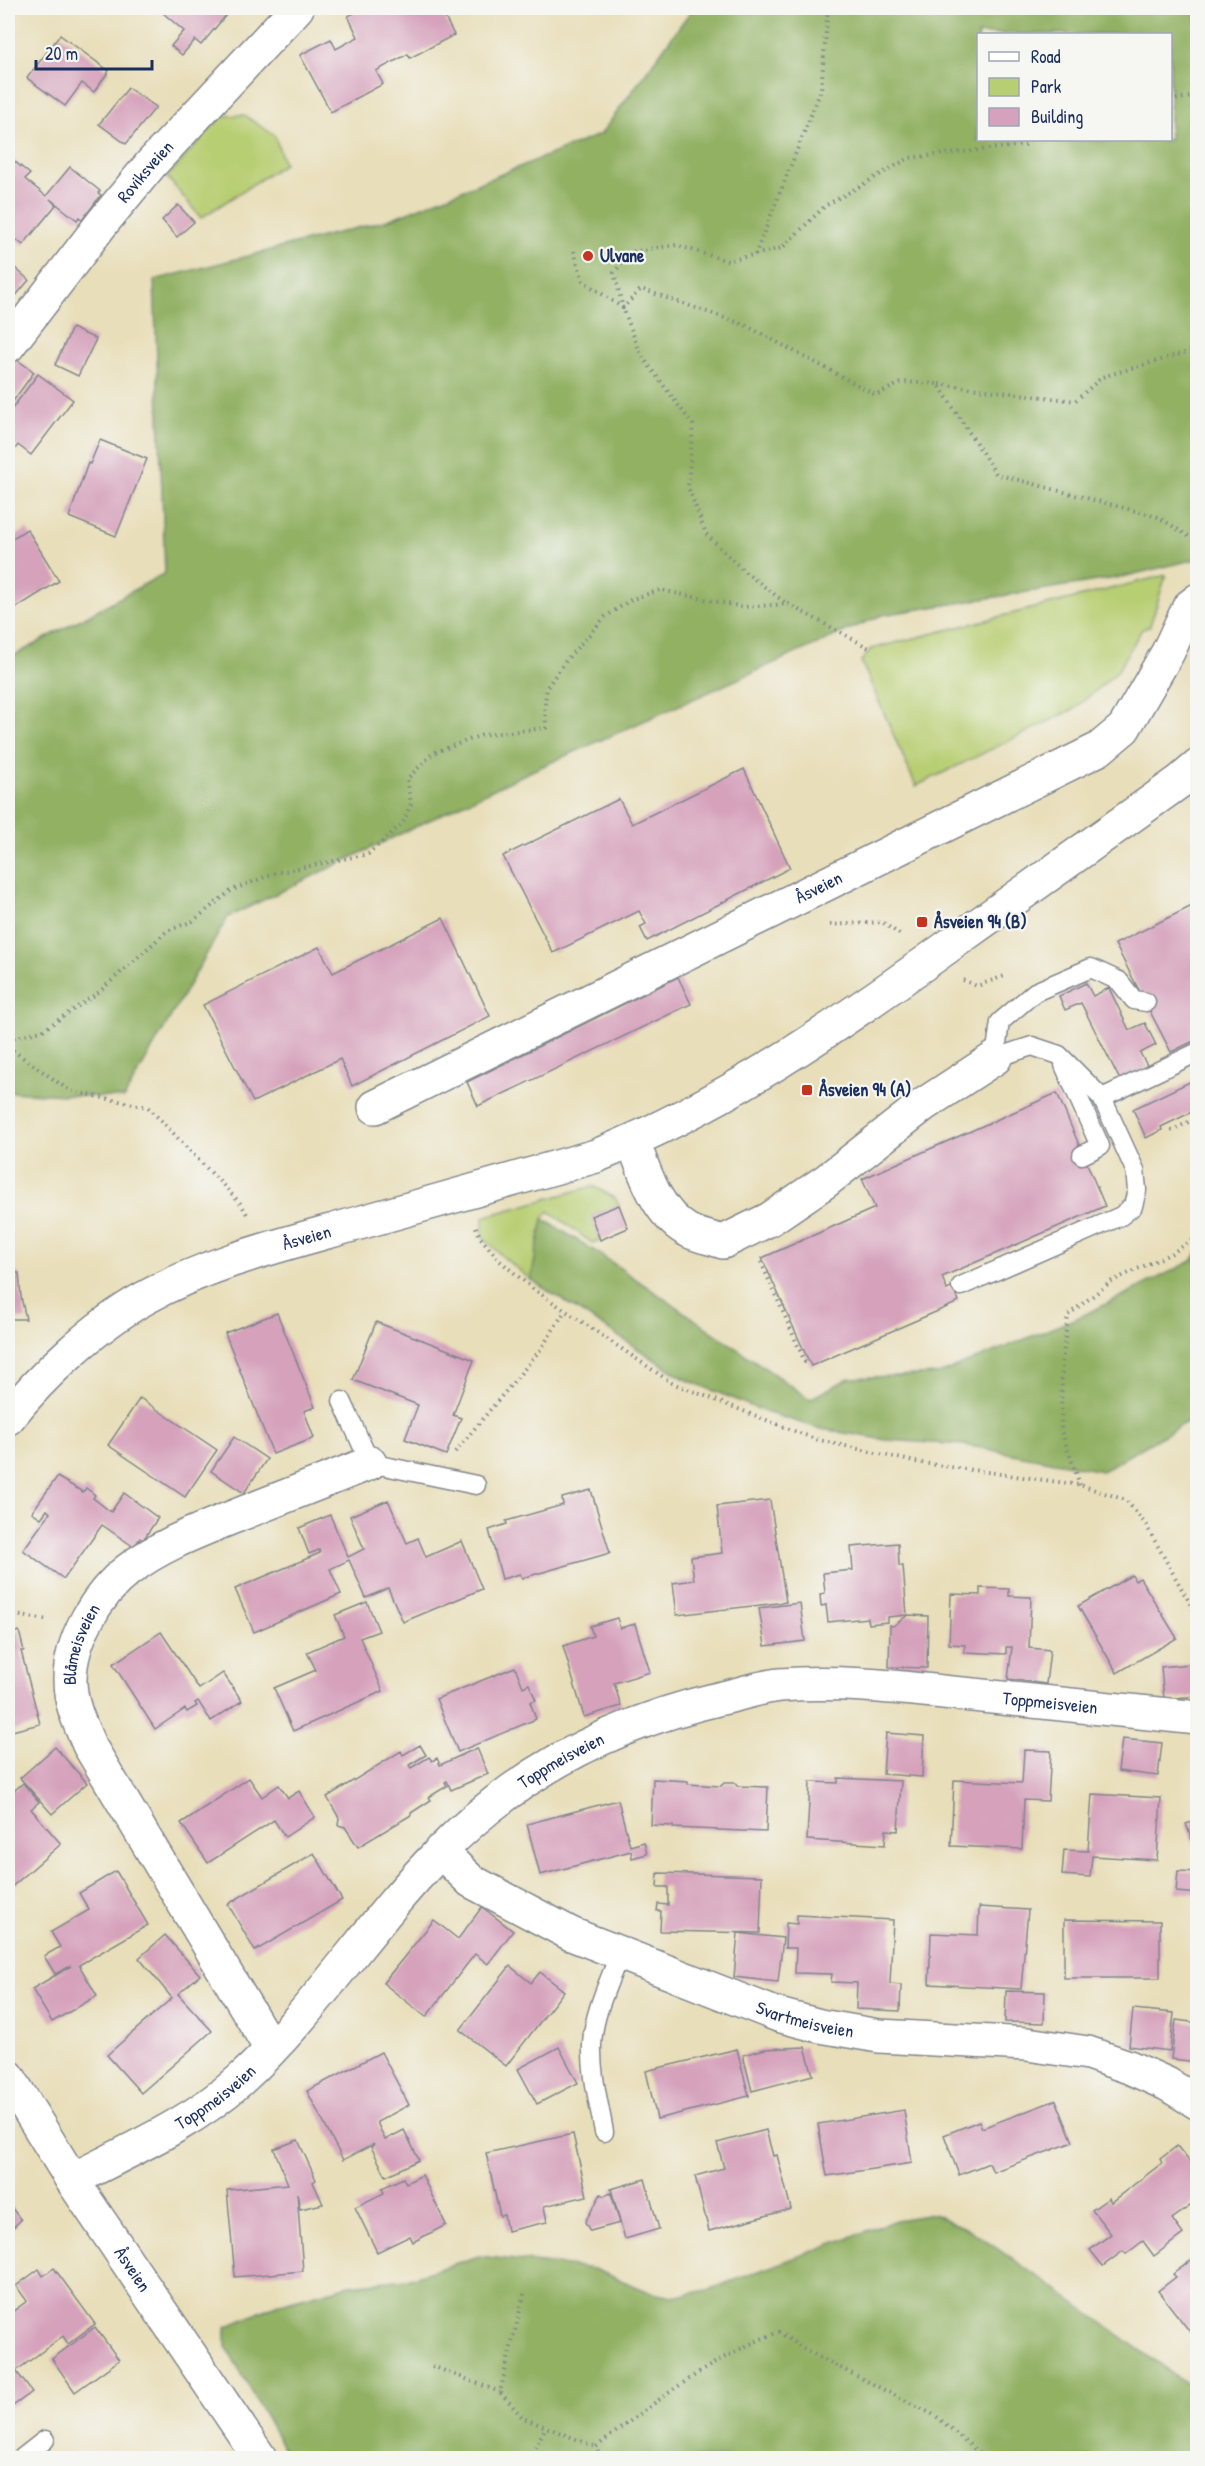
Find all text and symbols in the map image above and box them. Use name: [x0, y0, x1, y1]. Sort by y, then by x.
scale bar: [36, 33, 152, 71]
legend: [977, 33, 1172, 141]
text: 20 m: [45, 41, 78, 66]
text: Road: [1031, 44, 1061, 69]
text: Park: [1031, 74, 1062, 99]
text: Building: [1031, 104, 1083, 129]
street label: Roviksveien: [111, 135, 179, 208]
place label: Ulvane: [600, 243, 645, 268]
marker: Ulvane: [581, 249, 595, 263]
street label: Åsveien: [791, 865, 846, 909]
place label: Åsveien 94 (B): [934, 909, 1027, 934]
marker: Åsveien 94 (B): [915, 915, 929, 929]
place label: Åsveien 94 (A): [819, 1077, 911, 1102]
marker: Åsveien 94 (A): [800, 1083, 814, 1097]
street label: Åsveien: [279, 1218, 334, 1256]
street label: Blåmeisveien: [57, 1598, 106, 1685]
street label: Toppmeisveien: [1001, 1685, 1099, 1720]
street label: Toppmeisveien: [513, 1726, 608, 1795]
street label: Svartmeisveien: [753, 1995, 856, 2043]
street label: Toppmeisveien: [170, 2059, 261, 2136]
street label: Åsveien: [109, 2242, 157, 2297]

